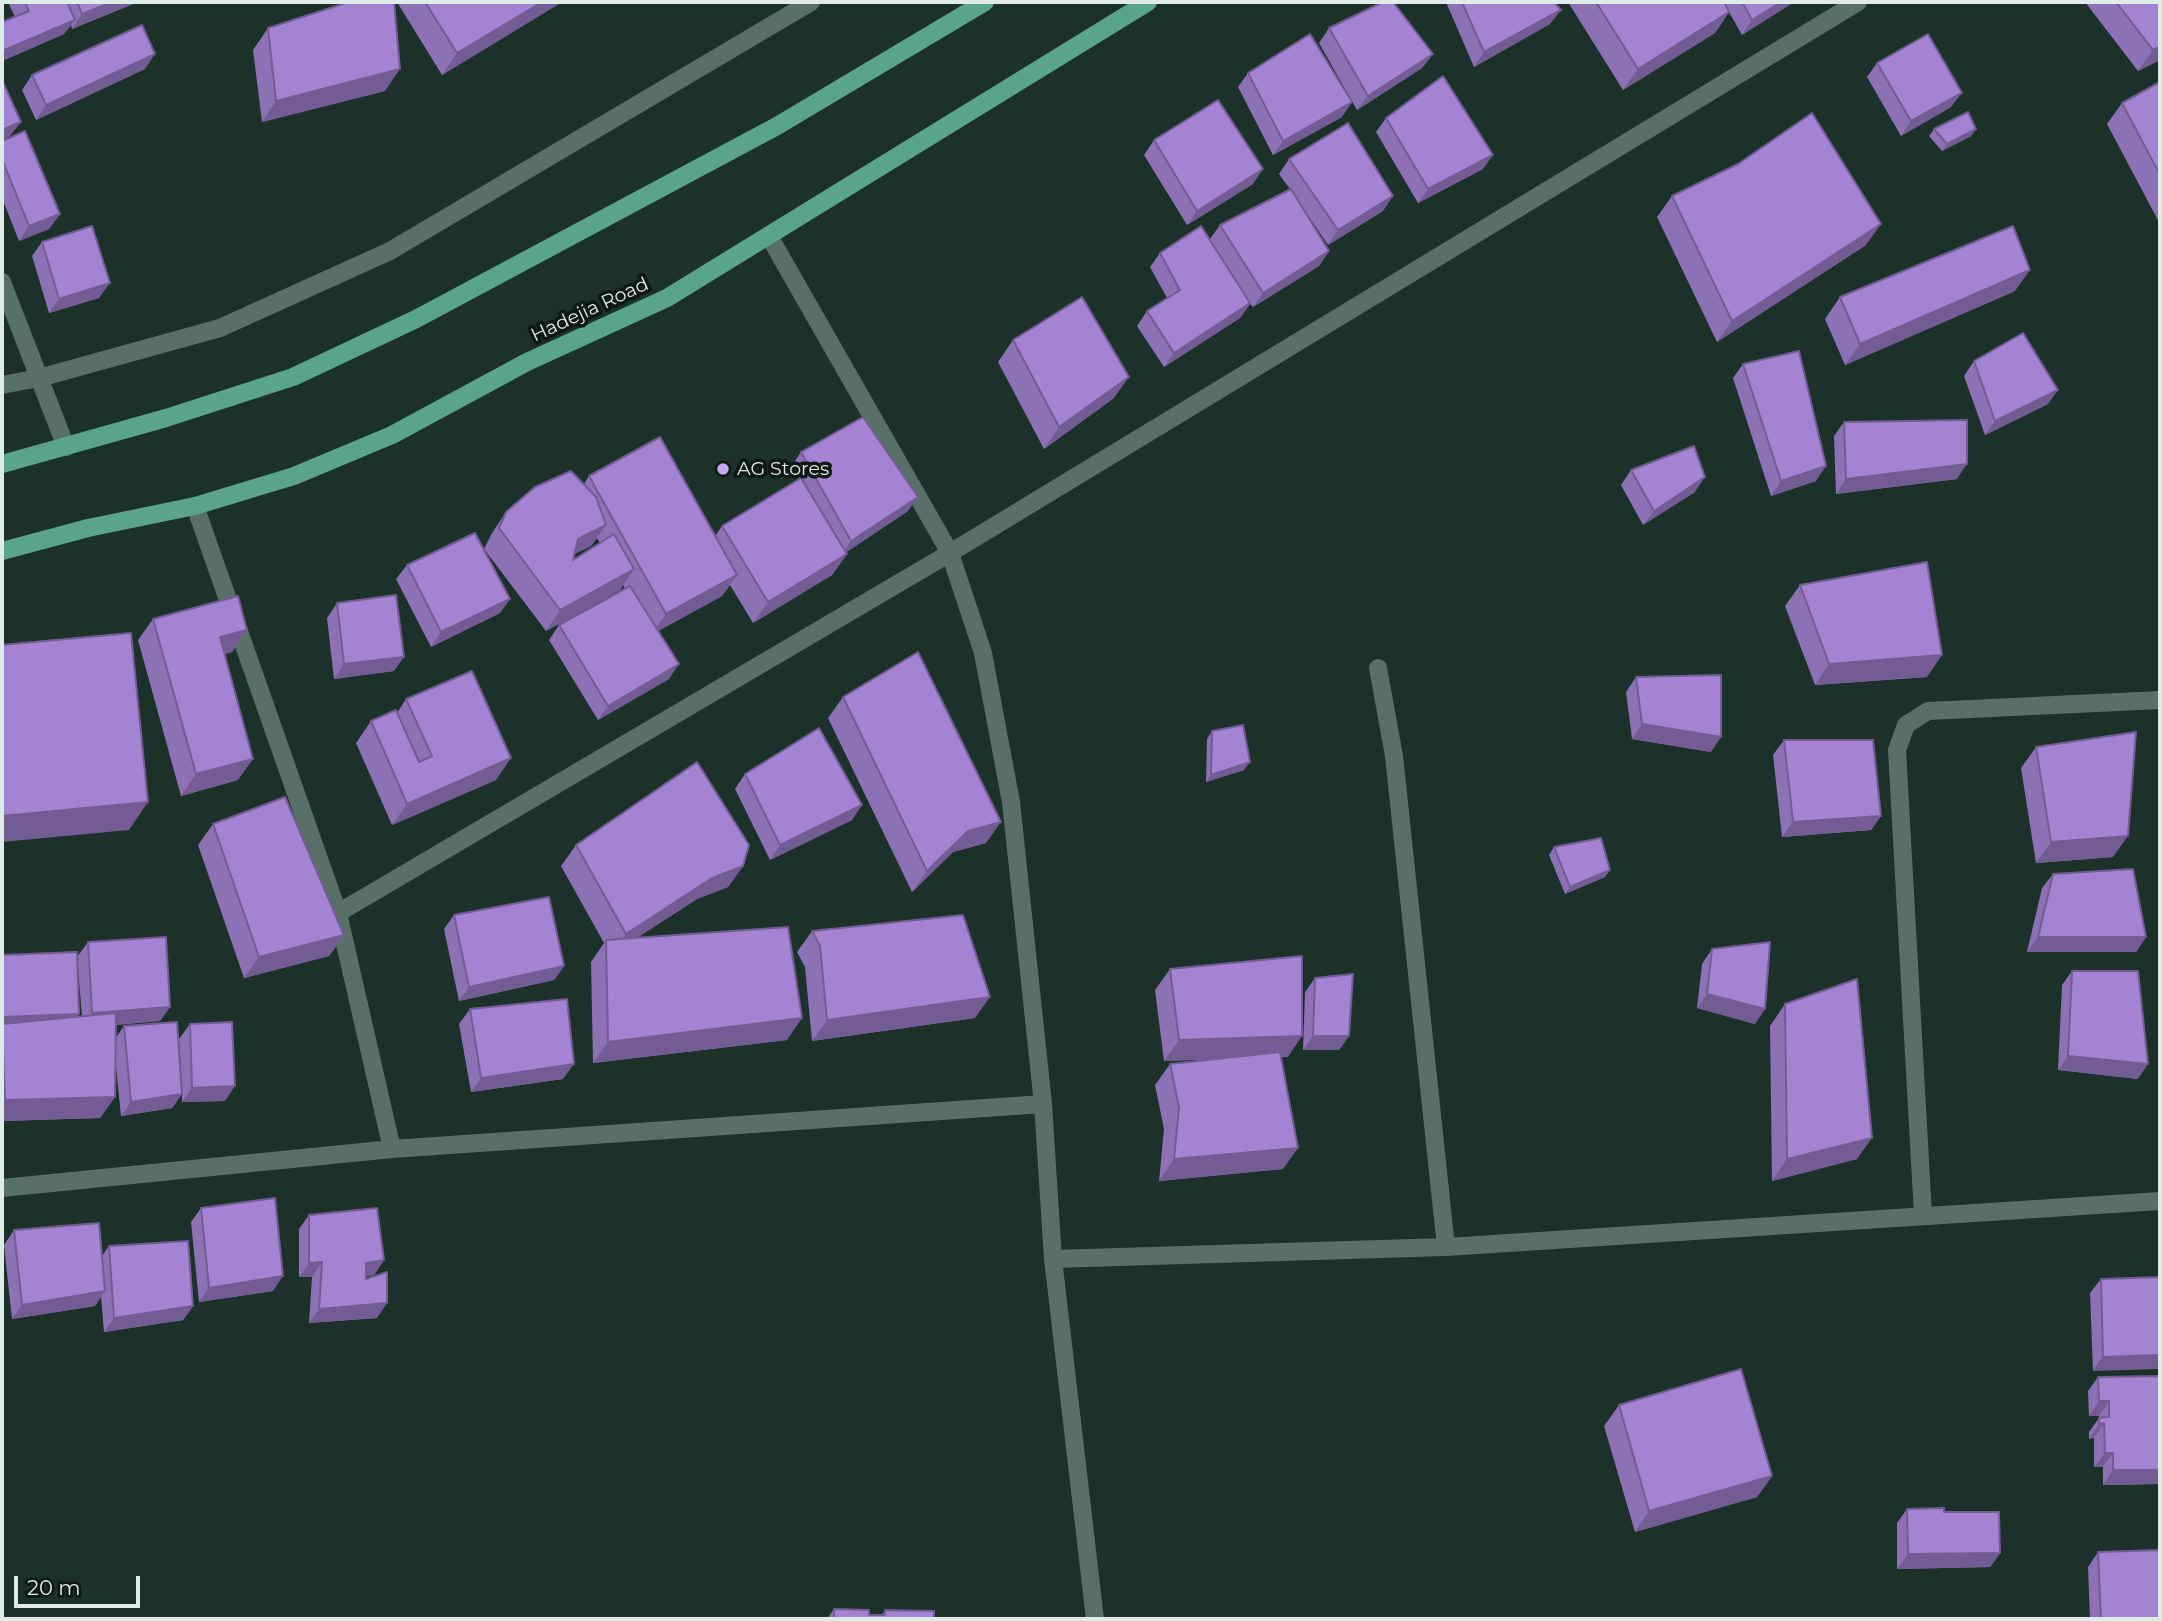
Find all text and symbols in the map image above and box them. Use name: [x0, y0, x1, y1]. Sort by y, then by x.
street label: Hadejia Road: [528, 273, 652, 347]
place label: AG Stores: [737, 458, 829, 480]
marker: AG Stores: [715, 461, 731, 477]
scale bar: [18, 1562, 144, 1606]
text: 20 m: [27, 1575, 81, 1600]

